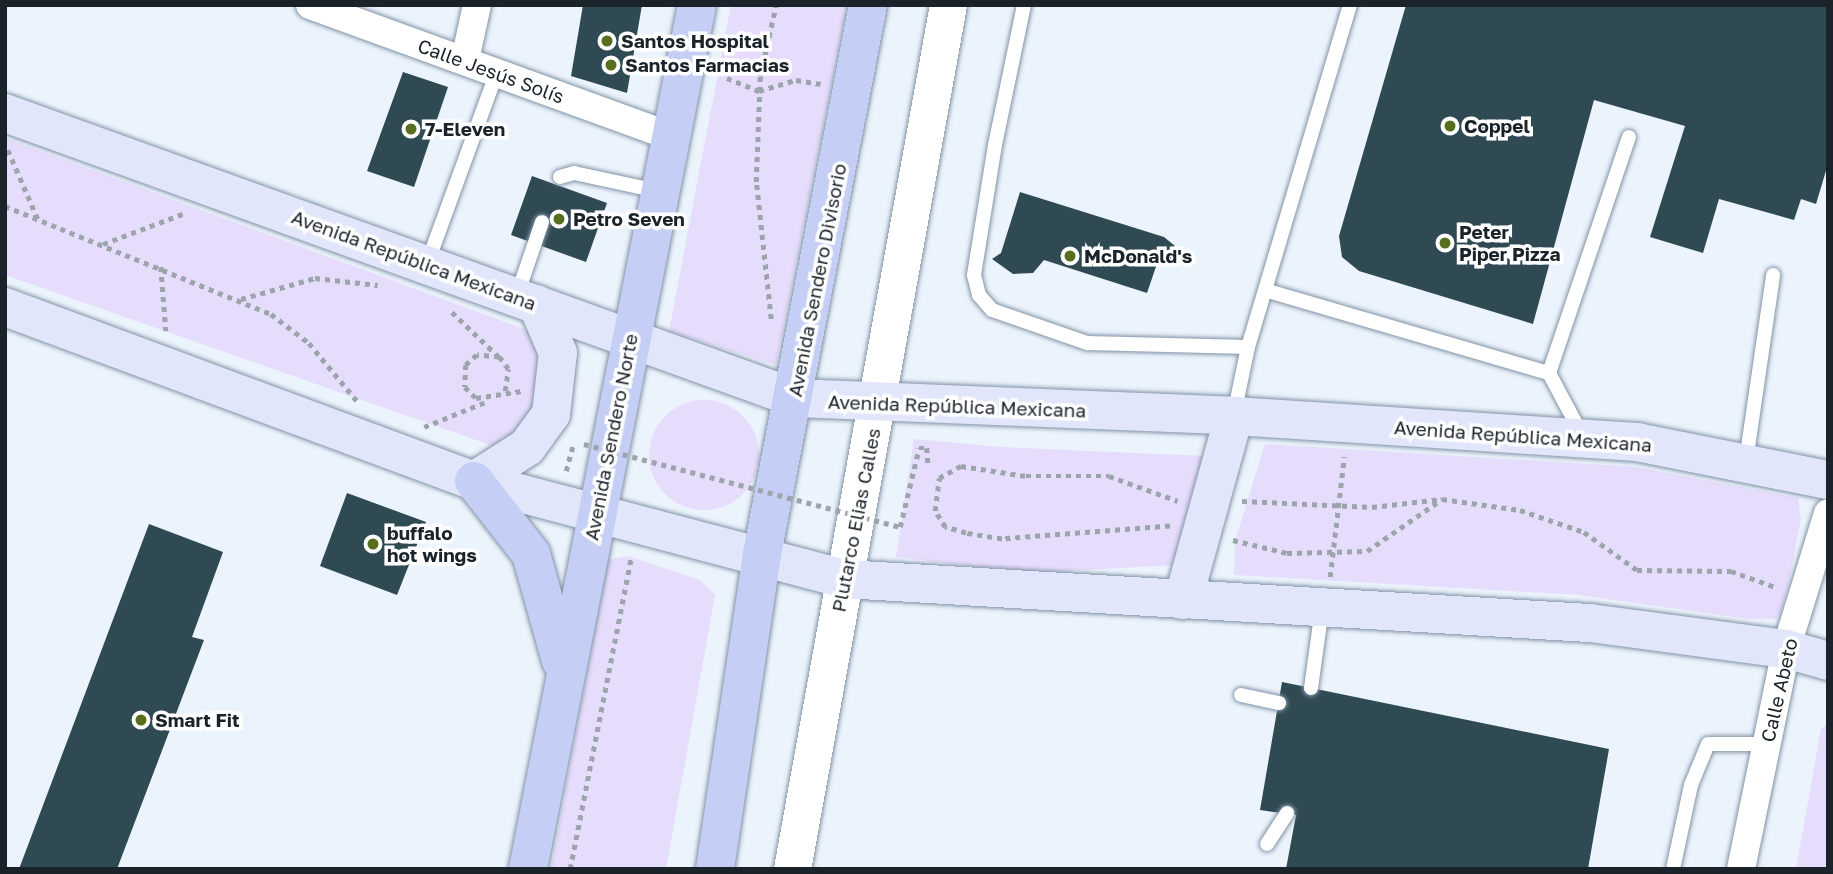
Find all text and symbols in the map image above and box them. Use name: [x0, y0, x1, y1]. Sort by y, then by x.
place label: Santos Hospital: [621, 30, 769, 52]
marker: Santos Hospital: [599, 33, 615, 49]
street label: Calle Jesús Solís: [415, 34, 567, 108]
place label: Santos Farmacias: [625, 54, 789, 76]
marker: Santos Farmacias: [603, 57, 619, 73]
place label: Coppel: [1464, 115, 1530, 137]
place label: 7-Eleven: [425, 118, 505, 140]
marker: Coppel: [1442, 118, 1458, 134]
marker: 7-Eleven: [403, 121, 419, 137]
street label: Avenida Sendero Divisorio: [783, 161, 851, 399]
street label: Avenida República Mexicana: [289, 205, 539, 315]
place label: Petro Seven: [573, 208, 685, 230]
marker: Petro Seven: [551, 211, 567, 227]
place label: Peter Piper Pizza: [1459, 221, 1561, 265]
marker: Peter Piper Pizza: [1437, 235, 1453, 251]
place label: McDonald's: [1084, 245, 1192, 267]
marker: McDonald's: [1062, 248, 1078, 264]
street label: Avenida Sendero Norte: [580, 332, 642, 542]
street label: Avenida República Mexicana: [827, 390, 1087, 422]
street label: Avenida República Mexicana: [1393, 416, 1653, 456]
street label: Plutarco Elias Calles: [827, 426, 885, 614]
place label: buffalo hot wings: [387, 522, 477, 566]
marker: buffalo hot wings: [365, 536, 381, 552]
street label: Calle Abeto: [1756, 636, 1802, 744]
place label: Smart Fit: [155, 709, 240, 731]
marker: Smart Fit: [133, 712, 149, 728]

